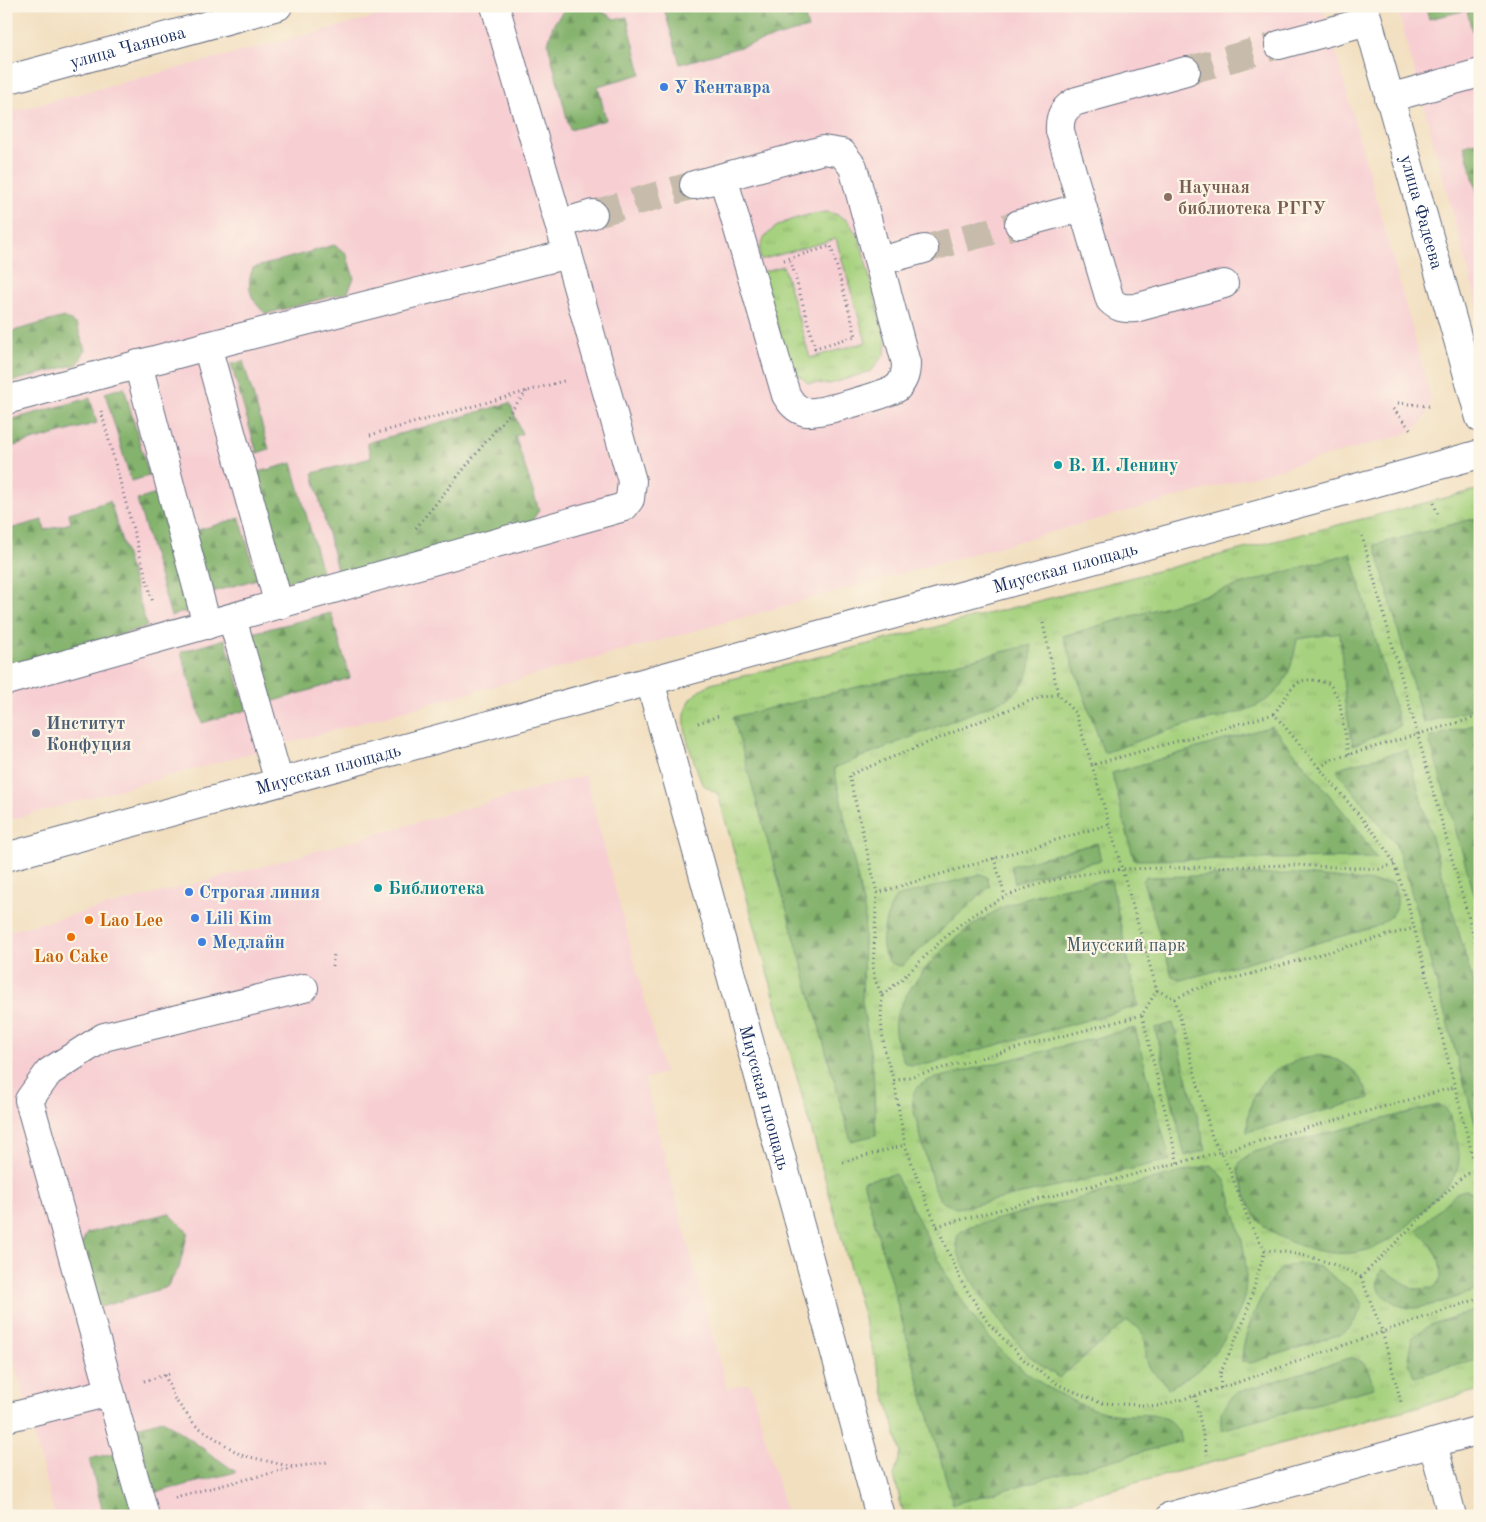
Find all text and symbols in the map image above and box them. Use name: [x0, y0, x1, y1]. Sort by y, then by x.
street label: улица Чаянова: [68, 24, 188, 72]
place label: У Кентавра: [674, 79, 771, 97]
marker: У Кентавра: [658, 81, 670, 93]
street label: улица Фадеева: [1396, 153, 1446, 272]
place label: Научная библиотека РГГУ: [1178, 179, 1326, 218]
marker: Научная библиотека РГГУ: [1162, 191, 1174, 203]
place label: В. И. Ленину: [1068, 457, 1178, 475]
marker: В. И. Ленину: [1052, 459, 1064, 471]
street label: Миусская площадь: [991, 540, 1140, 597]
place label: Институт Конфуция: [46, 715, 131, 755]
marker: Институт Конфуция: [30, 727, 42, 739]
street label: Миусская площадь: [254, 742, 403, 798]
place label: Библиотека: [388, 880, 485, 898]
marker: Библиотека: [372, 882, 384, 894]
place label: Строгая линия: [199, 884, 320, 902]
marker: Строгая линия: [183, 886, 195, 898]
place label: Lili Kim: [205, 910, 272, 928]
place label: Lao Lee: [99, 912, 163, 930]
marker: Lili Kim: [189, 912, 201, 924]
marker: Lao Lee: [83, 914, 95, 926]
marker: Lao Cake: [65, 931, 77, 943]
place label: Медлайн: [212, 934, 285, 952]
marker: Медлайн: [196, 936, 208, 948]
park label: Миусский парк: [1066, 937, 1186, 955]
place label: Lao Cake: [34, 948, 108, 966]
street label: Миусская площадь: [735, 1023, 792, 1172]

